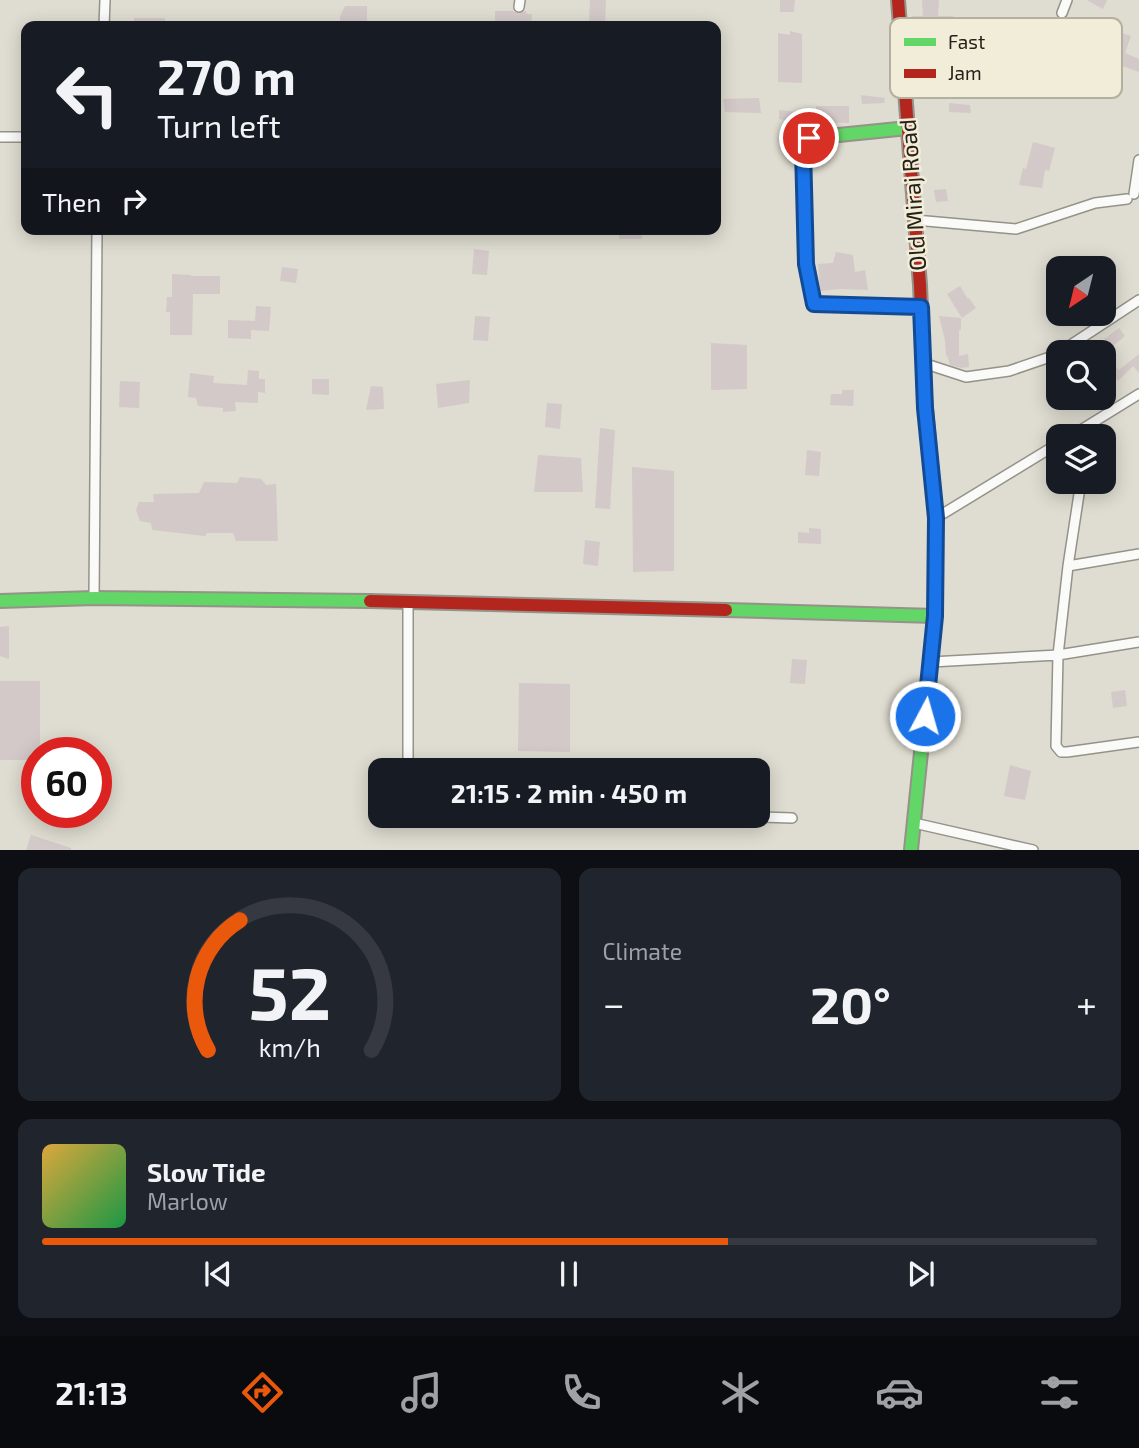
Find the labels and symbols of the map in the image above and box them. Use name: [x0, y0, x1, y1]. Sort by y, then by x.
legend: [890, 18, 1122, 98]
text: Fast: [948, 30, 985, 53]
text: Jam: [948, 61, 982, 84]
pin: [779, 108, 839, 168]
street label: Old Miraj Road: [893, 118, 931, 272]
north arrow: [1046, 256, 1116, 326]
position arrow: [888, 679, 962, 753]
speed limit sign: 60: [21, 737, 112, 828]

